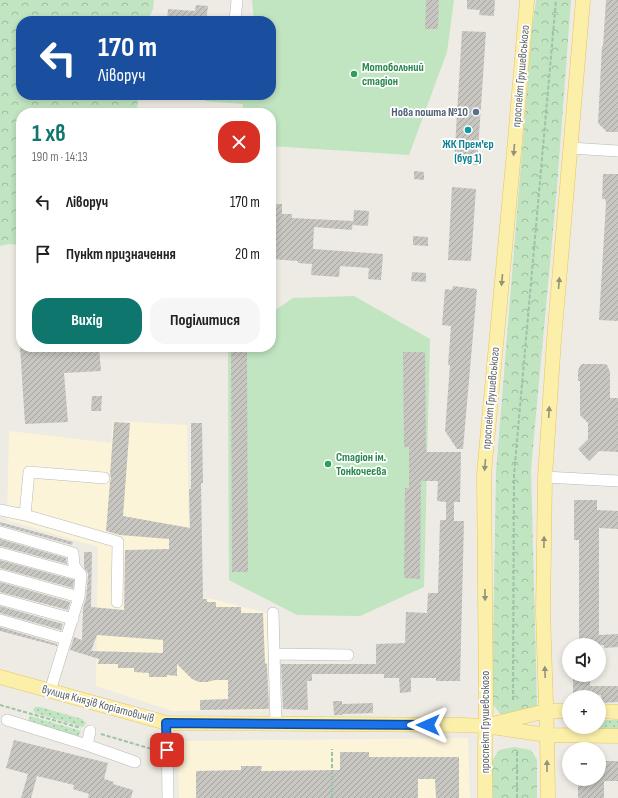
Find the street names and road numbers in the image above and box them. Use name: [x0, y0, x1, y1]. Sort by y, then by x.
street label: проспект Грушевського: [509, 24, 533, 128]
street label: проспект Грушевського: [479, 346, 503, 450]
street label: проспект Грушевського: [478, 671, 493, 773]
street label: вулиця Князів Коріатовичів: [40, 682, 156, 726]

